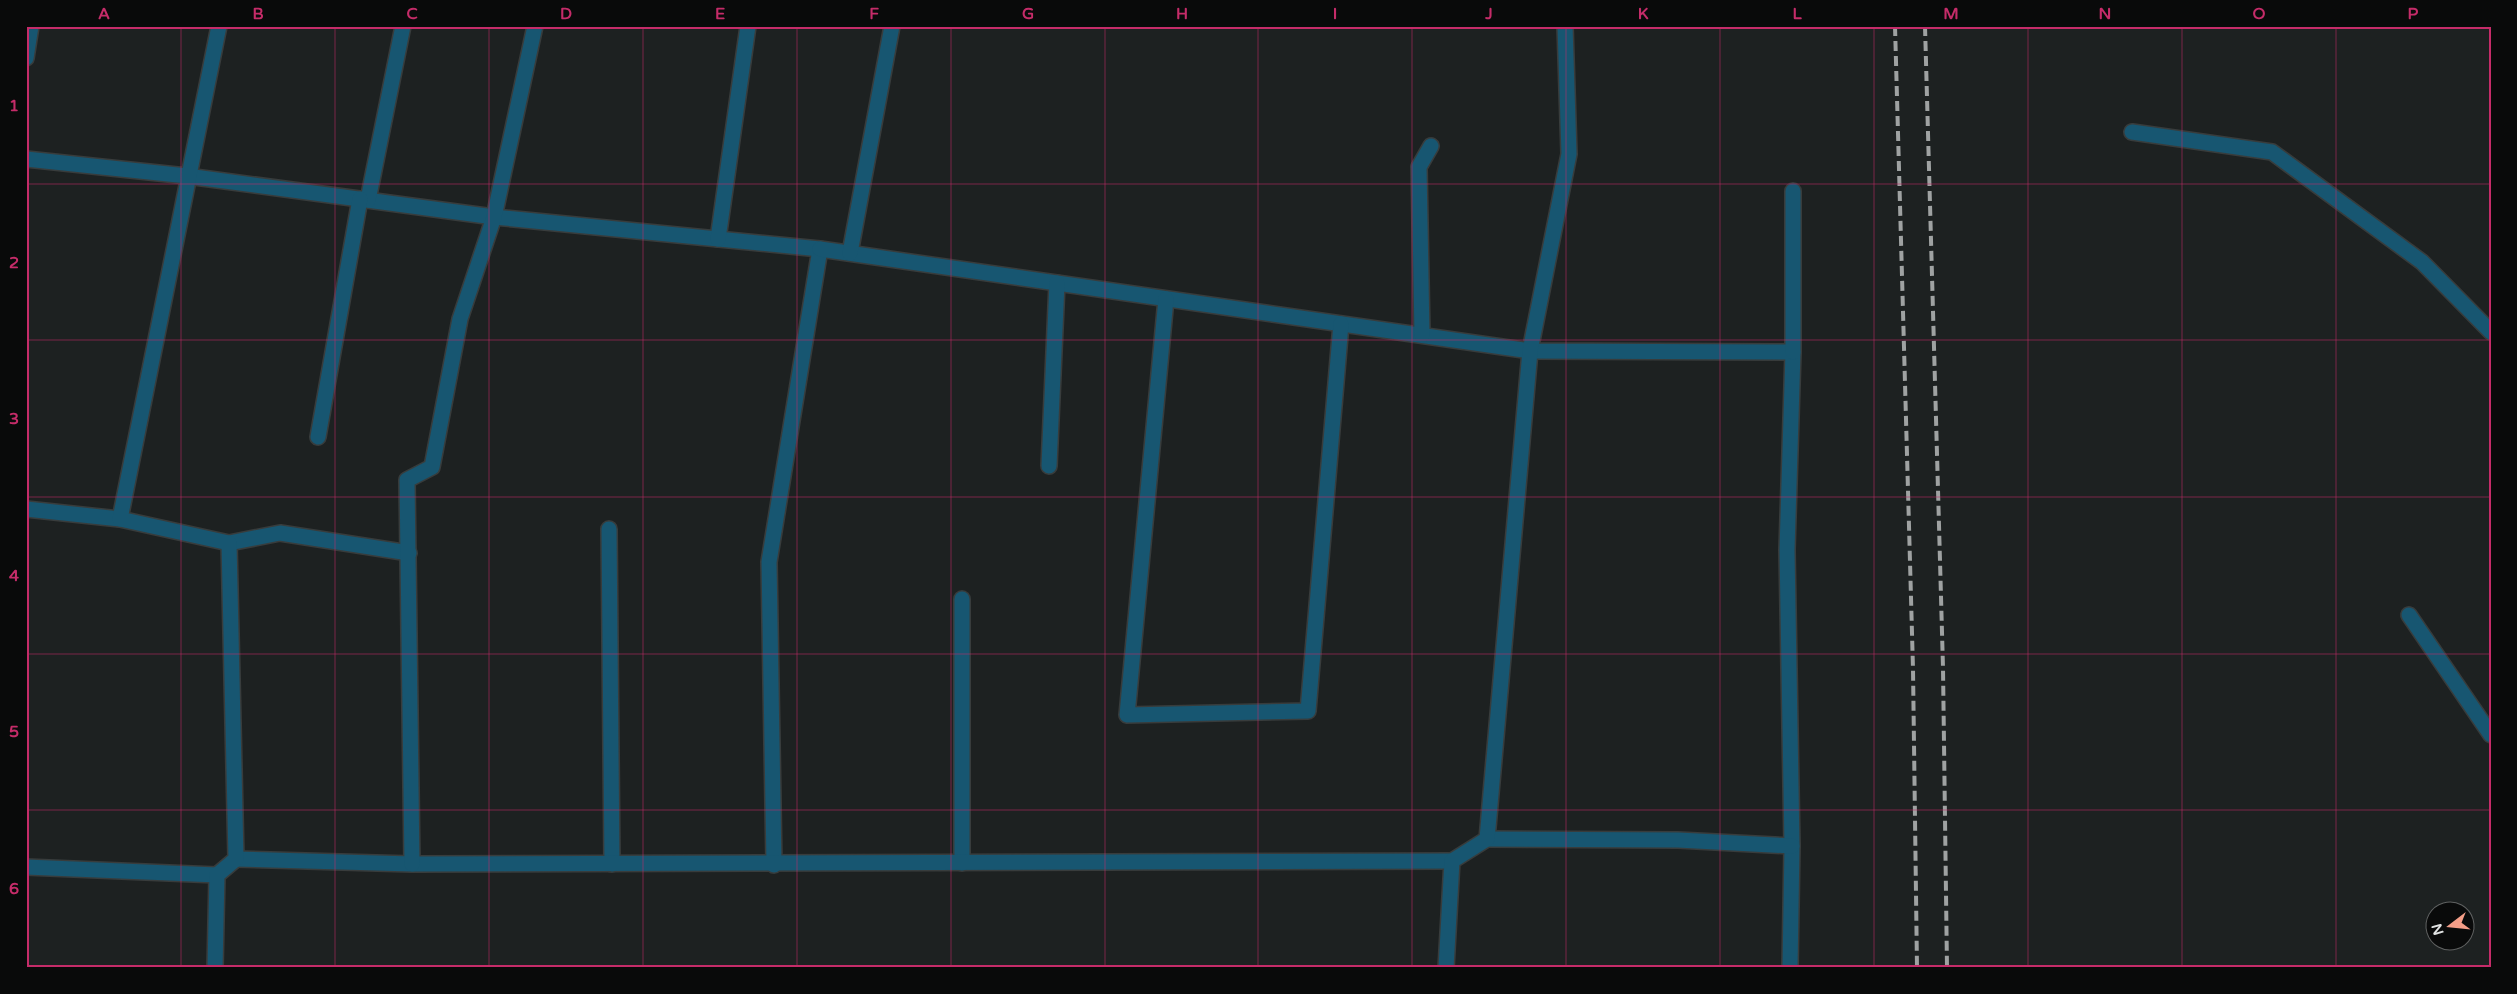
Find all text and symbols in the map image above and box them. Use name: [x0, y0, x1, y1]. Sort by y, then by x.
text: A: [98, 4, 110, 24]
text: B: [252, 4, 264, 24]
text: C: [406, 4, 418, 24]
text: D: [560, 4, 572, 24]
text: E: [715, 4, 725, 24]
text: F: [869, 4, 879, 24]
text: G: [1022, 4, 1034, 24]
text: H: [1176, 4, 1188, 24]
text: I: [1333, 4, 1337, 24]
text: J: [1484, 4, 1493, 24]
text: K: [1638, 4, 1649, 24]
text: L: [1792, 4, 1802, 24]
text: M: [1943, 4, 1959, 24]
text: N: [2099, 4, 2111, 24]
text: O: [2253, 4, 2266, 24]
text: P: [2408, 4, 2419, 24]
text: 1: [9, 96, 19, 116]
text: 2: [9, 253, 19, 273]
text: 3: [9, 409, 19, 429]
text: 4: [9, 566, 19, 586]
text: 5: [9, 722, 19, 742]
text: 6: [9, 879, 19, 899]
north arrow: [2424, 902, 2474, 952]
text: N: [2428, 922, 2448, 937]

